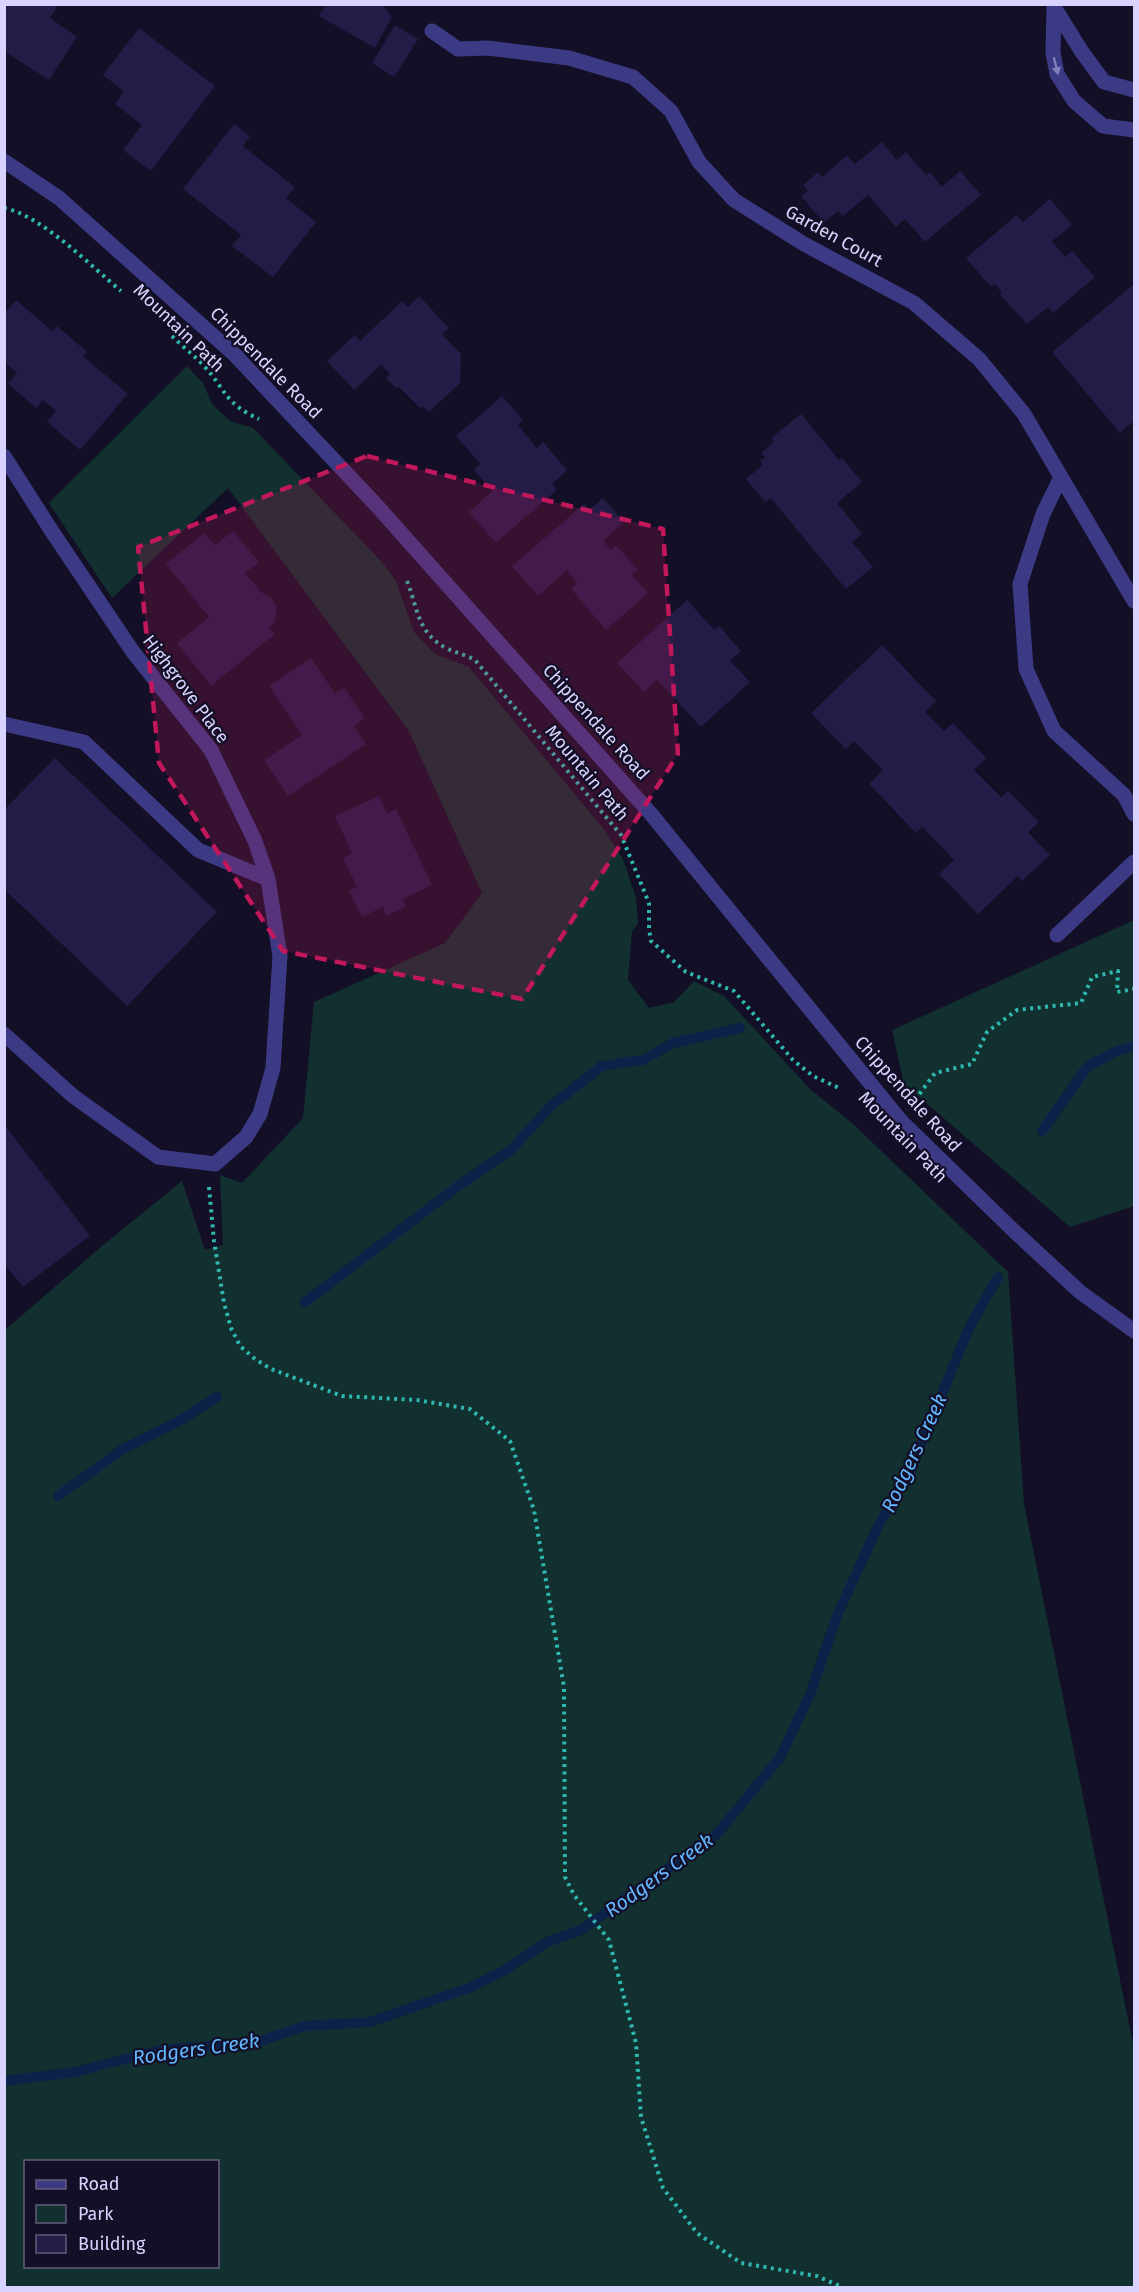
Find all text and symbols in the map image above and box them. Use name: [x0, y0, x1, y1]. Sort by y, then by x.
one-way arrow: [1051, 57, 1061, 75]
street label: Garden Court: [782, 200, 887, 272]
street label: Mountain Path: [129, 279, 229, 377]
street label: Chippendale Road: [206, 303, 326, 423]
street label: Highgrove Place: [138, 630, 234, 748]
street label: Chippendale Road: [538, 659, 654, 785]
street label: Mountain Path: [541, 721, 633, 825]
street label: Chippendale Road: [850, 1031, 966, 1157]
street label: Mountain Path: [854, 1087, 952, 1187]
water label: Rodgers Creek: [876, 1390, 952, 1516]
water label: Rodgers Creek: [600, 1828, 718, 1922]
water label: Rodgers Creek: [131, 2028, 261, 2070]
legend: [24, 2160, 219, 2268]
text: Road: [78, 2173, 120, 2195]
text: Park: [78, 2203, 114, 2225]
text: Building: [78, 2233, 146, 2255]

